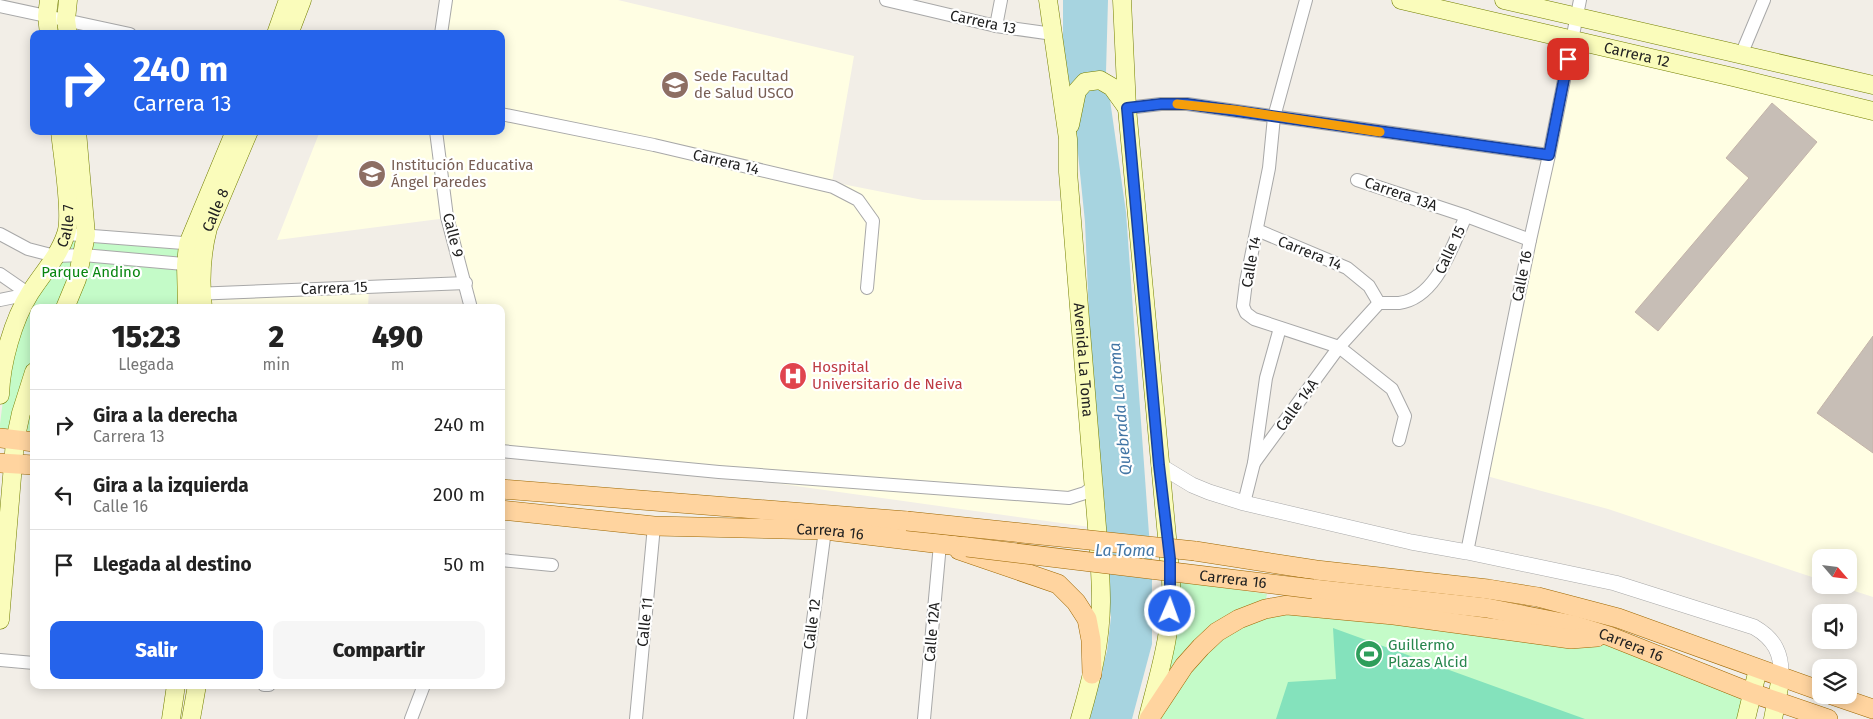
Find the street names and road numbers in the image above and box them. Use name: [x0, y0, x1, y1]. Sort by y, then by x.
street label: Carrera 13: [948, 6, 1018, 38]
street label: Carrera 12: [1602, 38, 1671, 71]
street label: Carrera 14: [691, 146, 761, 178]
street label: Carrera 13A: [1362, 173, 1440, 215]
street label: Calle 8: [198, 186, 233, 235]
street label: Calle 7: [53, 204, 77, 250]
street label: Calle 9: [439, 211, 467, 259]
street label: Calle 15: [1431, 223, 1469, 277]
street label: Carrera 14: [1275, 232, 1345, 274]
street label: Calle 14: [1238, 235, 1264, 289]
street label: Calle 16: [1508, 249, 1536, 303]
street label: Carrera 15: [300, 278, 368, 298]
street label: Avenida La Toma: [1070, 302, 1097, 418]
street label: Calle 14A: [1272, 375, 1322, 435]
street label: Carrera 16: [796, 520, 865, 544]
street label: Carrera 16: [1198, 566, 1268, 592]
street label: Calle 11: [633, 596, 657, 648]
street label: Calle 12: [800, 598, 824, 650]
street label: Calle 12A: [920, 601, 944, 662]
street label: Carrera 16: [1597, 624, 1666, 666]

